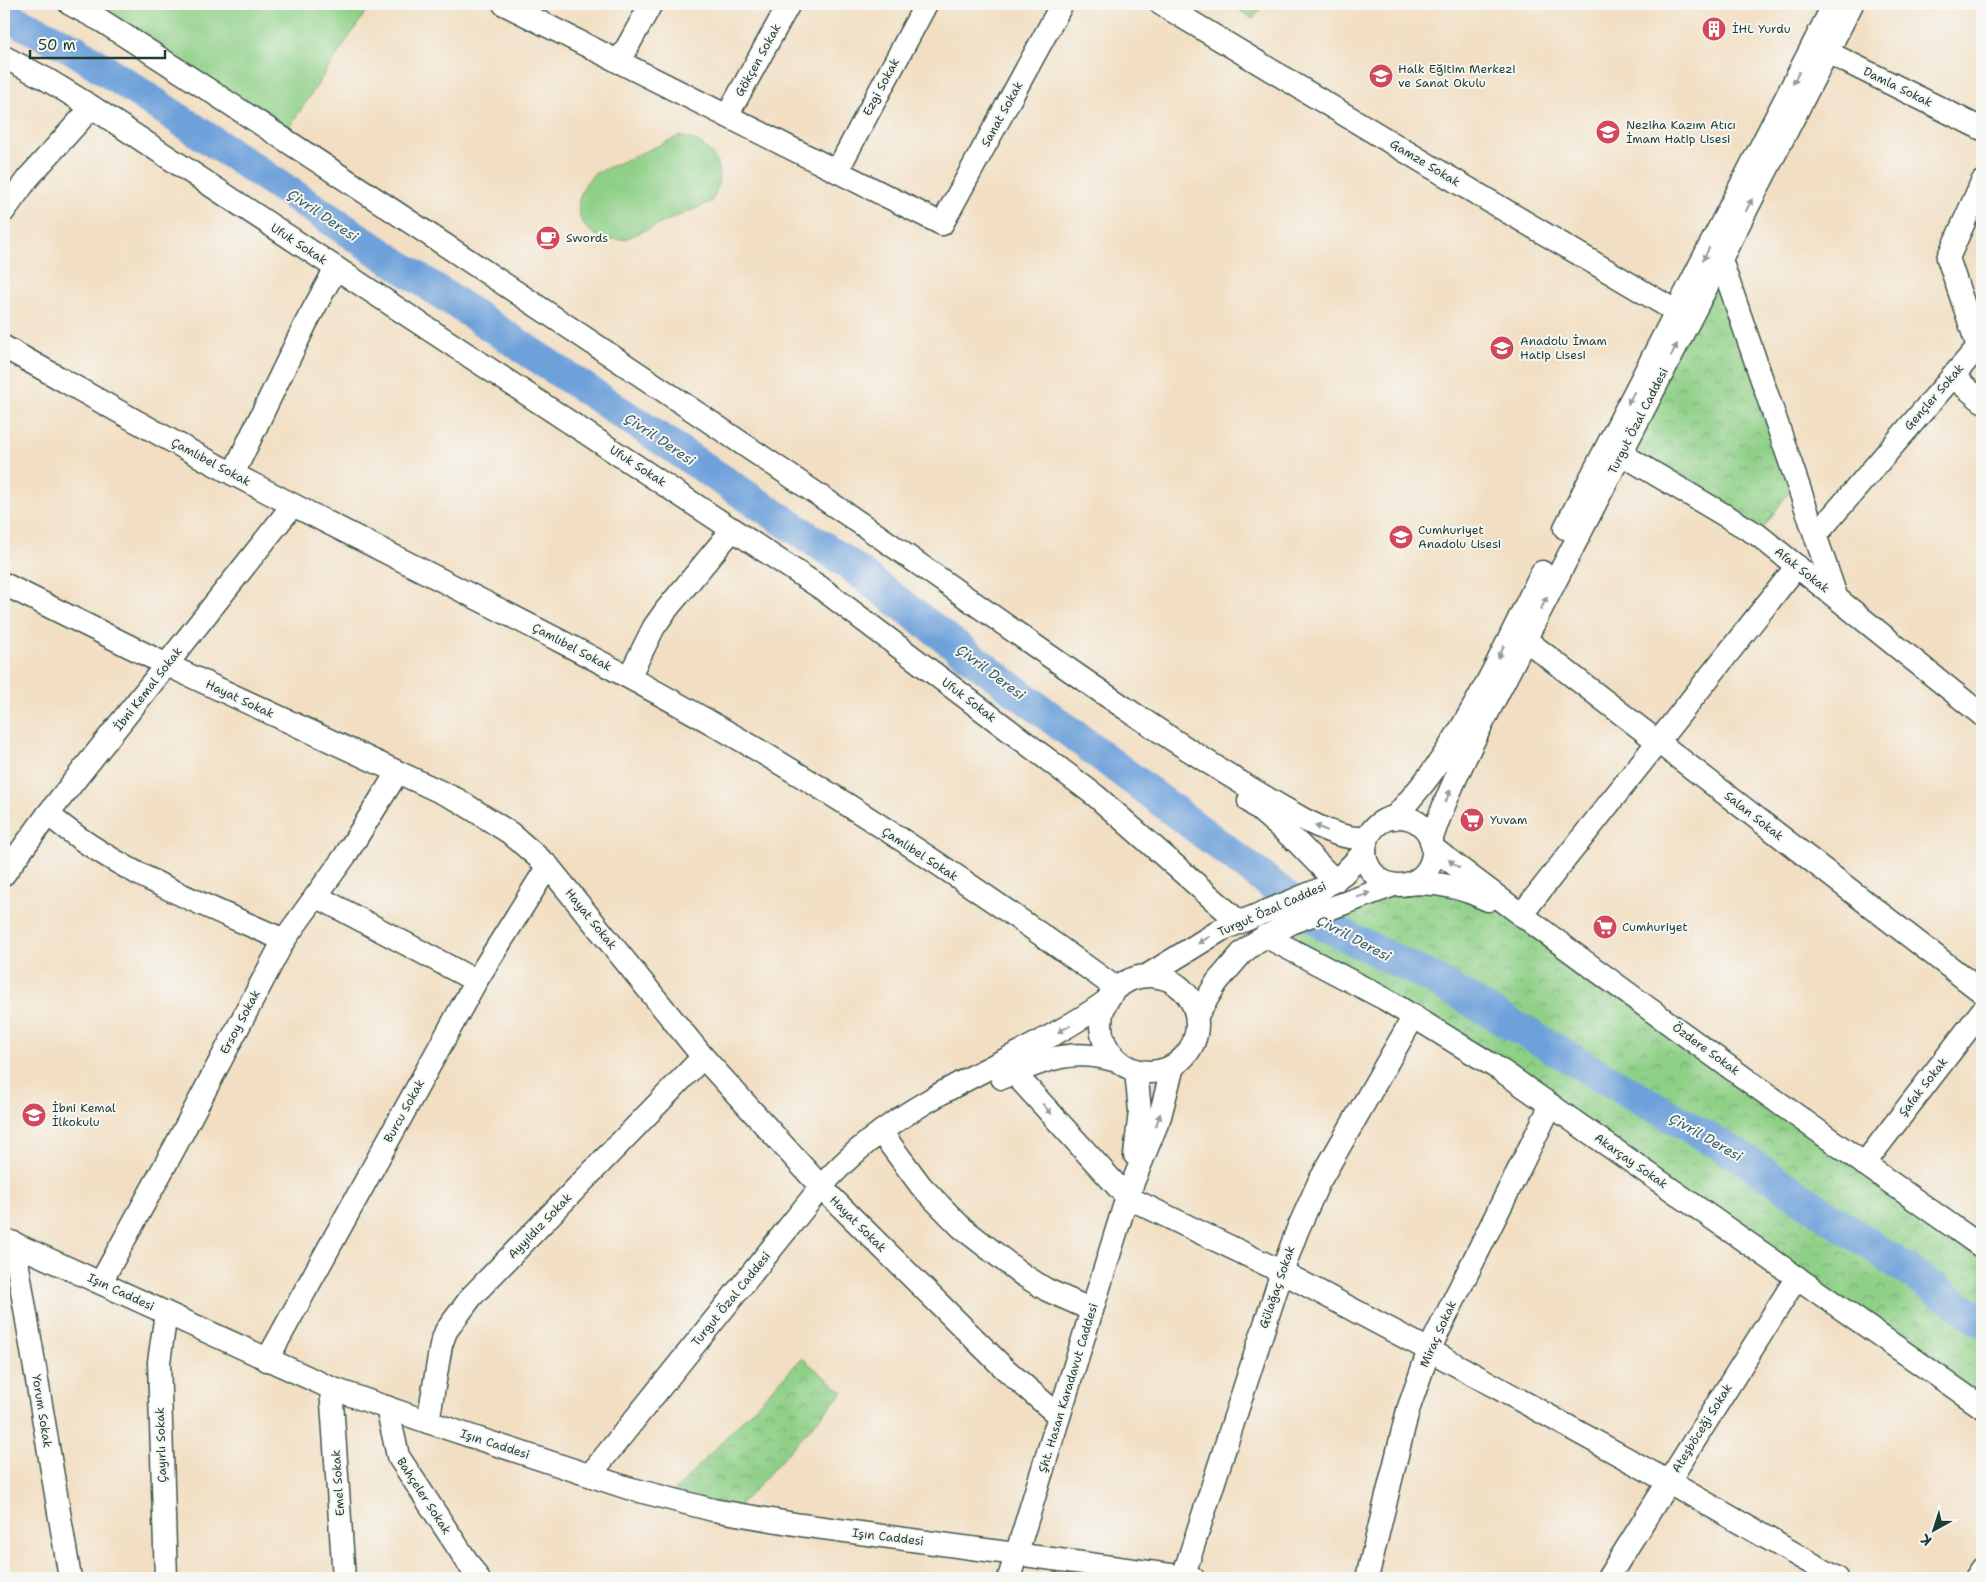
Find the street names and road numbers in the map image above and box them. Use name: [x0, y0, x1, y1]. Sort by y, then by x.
street label: Gökçen Sokak: [731, 21, 785, 99]
street label: Ezgi Sokak: [859, 55, 903, 119]
street label: Damla Sokak: [1861, 63, 1935, 111]
street label: Sanat Sokak: [977, 78, 1027, 150]
street label: Gamze Sokak: [1387, 136, 1463, 190]
street label: Ufuk Sokak: [268, 220, 331, 268]
street label: Gençler Sokak: [1901, 360, 1967, 434]
street label: Turgut Özal Caddesi: [1604, 365, 1672, 477]
street label: Çamlıbel Sokak: [168, 434, 254, 490]
street label: Ufuk Sokak: [607, 442, 670, 490]
street label: Afak Sokak: [1771, 544, 1833, 597]
street label: Çamlıbel Sokak: [529, 619, 615, 675]
street label: İbni Kemal Sokak: [110, 644, 186, 734]
street label: Ufuk Sokak: [938, 674, 1000, 726]
street label: Hayat Sokak: [203, 676, 277, 722]
street label: Salan Sokak: [1721, 788, 1787, 844]
street label: Çamlıbel Sokak: [879, 823, 961, 885]
street label: Turgut Özal Caddesi: [1215, 878, 1329, 940]
street label: Hayat Sokak: [562, 885, 621, 953]
street label: Ersoy Sokak: [216, 987, 264, 1057]
street label: Özdere Sokak: [1669, 1019, 1743, 1079]
street label: Şafak Sokak: [1895, 1054, 1951, 1120]
street label: Burcu Sokak: [380, 1076, 428, 1146]
street label: Akarçay Sokak: [1591, 1130, 1671, 1192]
street label: Ayyıldız Sokak: [505, 1190, 576, 1262]
street label: Hayat Sokak: [826, 1192, 890, 1256]
street label: Gülağaç Sokak: [1255, 1243, 1299, 1330]
street label: Turgut Özal Caddesi: [688, 1248, 774, 1350]
street label: Işın Caddesi: [85, 1270, 157, 1314]
street label: Miraç Sokak: [1416, 1298, 1460, 1370]
street label: Şht. Hasan Karadavut Caddesi: [1035, 1301, 1101, 1475]
street label: Yorum Sokak: [28, 1373, 56, 1449]
street label: Ateşböceği Sokak: [1668, 1380, 1736, 1476]
street label: Çayırlı Sokak: [152, 1407, 170, 1483]
street label: Işın Caddesi: [458, 1425, 532, 1463]
street label: Emel Sokak: [328, 1449, 348, 1517]
street label: Bahçeler Sokak: [393, 1454, 455, 1538]
street label: Işın Caddesi: [851, 1525, 925, 1549]

